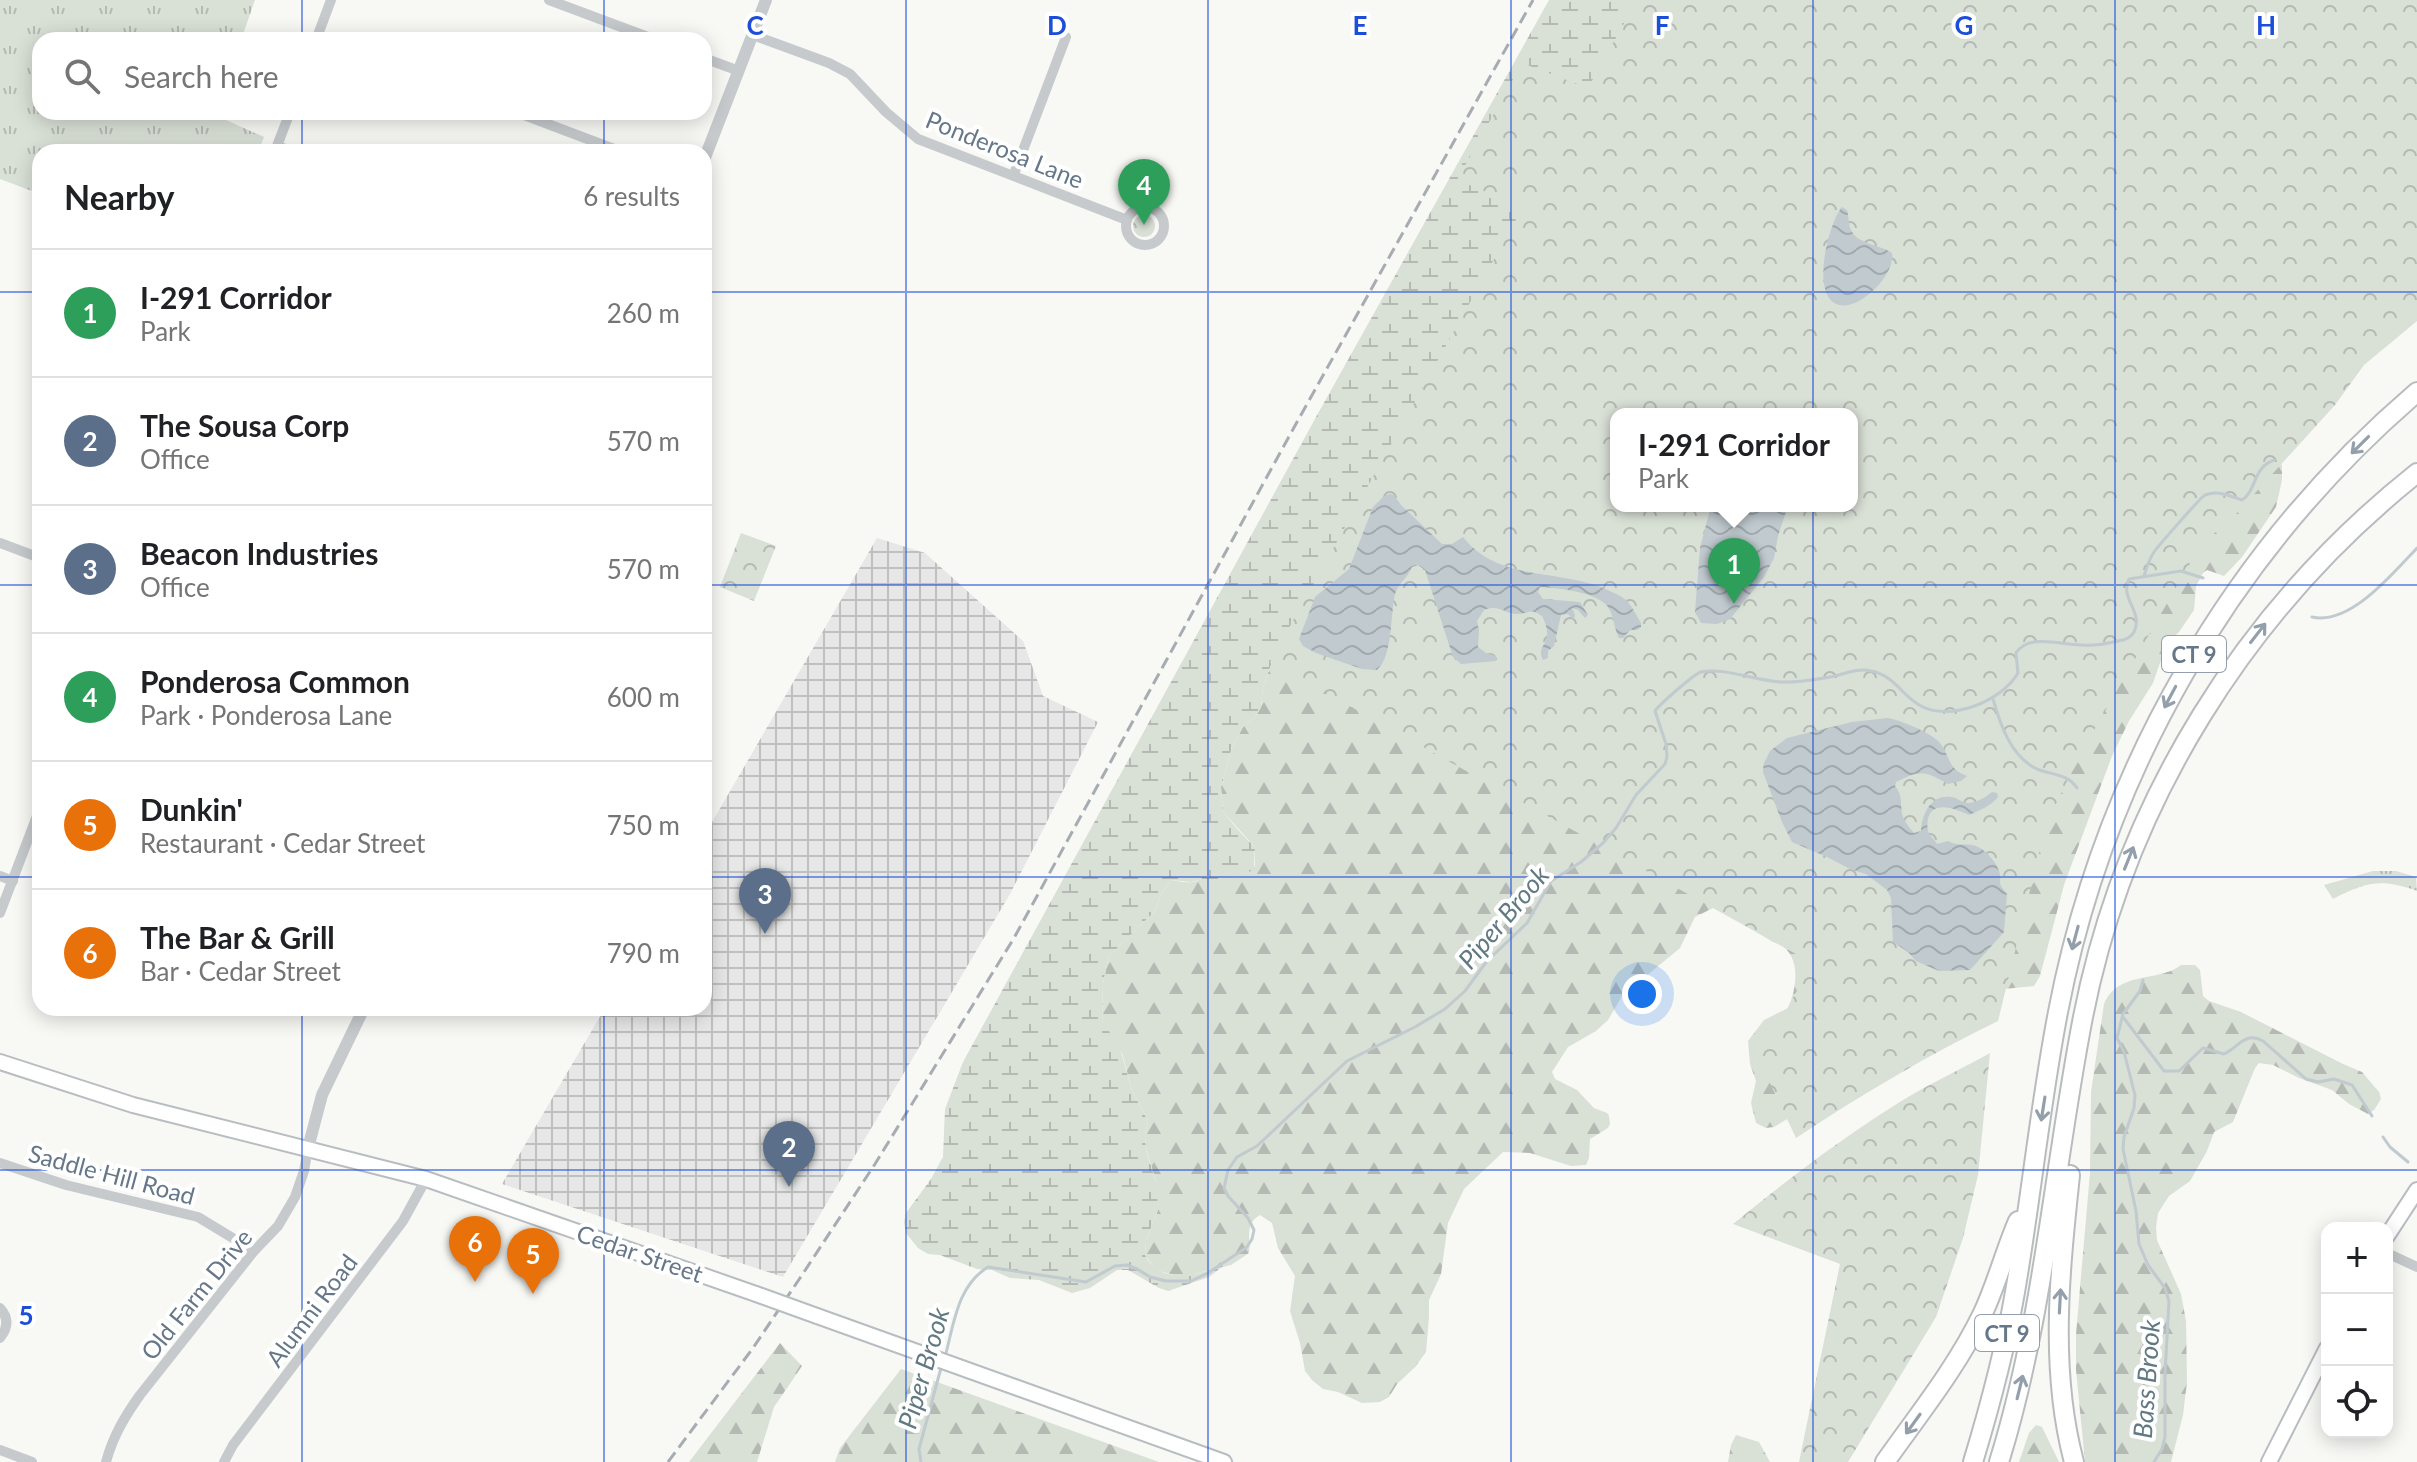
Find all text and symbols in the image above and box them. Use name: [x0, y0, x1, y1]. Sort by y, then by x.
text: C: [746, 9, 764, 41]
text: D: [1047, 9, 1067, 41]
text: E: [1353, 9, 1367, 41]
text: F: [1655, 9, 1669, 41]
text: G: [1955, 9, 1973, 41]
text: H: [2256, 9, 2276, 41]
search box: [32, 32, 712, 120]
icon: search: [60, 54, 104, 98]
text: Search here: [124, 58, 279, 94]
street label: Ponderosa Lane: [922, 104, 1088, 194]
pin: 4: [1118, 159, 1170, 225]
text: Nearby: [64, 176, 175, 217]
text: 6 results: [583, 180, 680, 212]
text: I-291 Corridor: [140, 279, 332, 315]
text: 1: [82, 297, 98, 329]
text: 260 m: [607, 297, 680, 329]
text: Park: [140, 315, 191, 347]
text: The Sousa Corp: [140, 407, 349, 443]
popup: [1610, 408, 1858, 512]
text: 2: [82, 425, 98, 457]
text: 570 m: [607, 425, 680, 457]
text: I-291 Corridor: [1638, 426, 1830, 462]
one-way arrow: [2350, 435, 2369, 455]
text: Office: [140, 443, 210, 475]
text: Park: [1638, 462, 1689, 494]
text: Beacon Industries: [140, 535, 378, 571]
pin: 1: [1708, 538, 1760, 604]
text: 3: [82, 553, 98, 585]
text: 570 m: [607, 553, 680, 585]
text: Office: [140, 571, 210, 603]
one-way arrow: [2249, 623, 2267, 644]
road number: CT 9: [2162, 636, 2226, 672]
text: Ponderosa Common: [140, 663, 410, 699]
text: 4: [82, 681, 98, 713]
text: 600 m: [607, 681, 680, 713]
one-way arrow: [2162, 684, 2178, 708]
text: Park · Ponderosa Lane: [140, 699, 392, 731]
text: Dunkin': [140, 791, 243, 827]
text: 5: [82, 809, 98, 841]
text: 750 m: [607, 809, 680, 841]
text: Restaurant · Cedar Street: [140, 827, 425, 859]
one-way arrow: [2123, 846, 2138, 871]
water label: Piper Brook: [1451, 859, 1556, 975]
pin: 3: [739, 868, 791, 934]
text: The Bar & Grill: [140, 919, 335, 955]
one-way arrow: [2066, 924, 2081, 950]
text: 6: [82, 937, 98, 969]
text: 790 m: [607, 937, 680, 969]
text: Bar · Cedar Street: [140, 955, 341, 987]
your location: [1622, 974, 1662, 1014]
one-way arrow: [2034, 1096, 2049, 1121]
pin: 2: [763, 1121, 815, 1187]
street label: Saddle Hill Road: [26, 1138, 198, 1210]
pin: 6: [449, 1216, 501, 1282]
street label: Cedar Street: [573, 1218, 707, 1288]
map controls: [2321, 1222, 2393, 1438]
button: +: [2321, 1222, 2393, 1294]
street label: Old Farm Drive: [134, 1223, 258, 1365]
pin: 5: [507, 1228, 559, 1294]
street label: Alumni Road: [259, 1248, 363, 1372]
one-way arrow: [2053, 1288, 2068, 1315]
button: −: [2321, 1294, 2393, 1366]
text: 5: [18, 1299, 34, 1331]
water label: Piper Brook: [890, 1303, 956, 1432]
road number: CT 9: [1975, 1315, 2039, 1351]
water label: Bass Brook: [2126, 1318, 2166, 1439]
button: locate: [2321, 1366, 2393, 1438]
one-way arrow: [2013, 1374, 2028, 1400]
one-way arrow: [1904, 1412, 1921, 1434]

